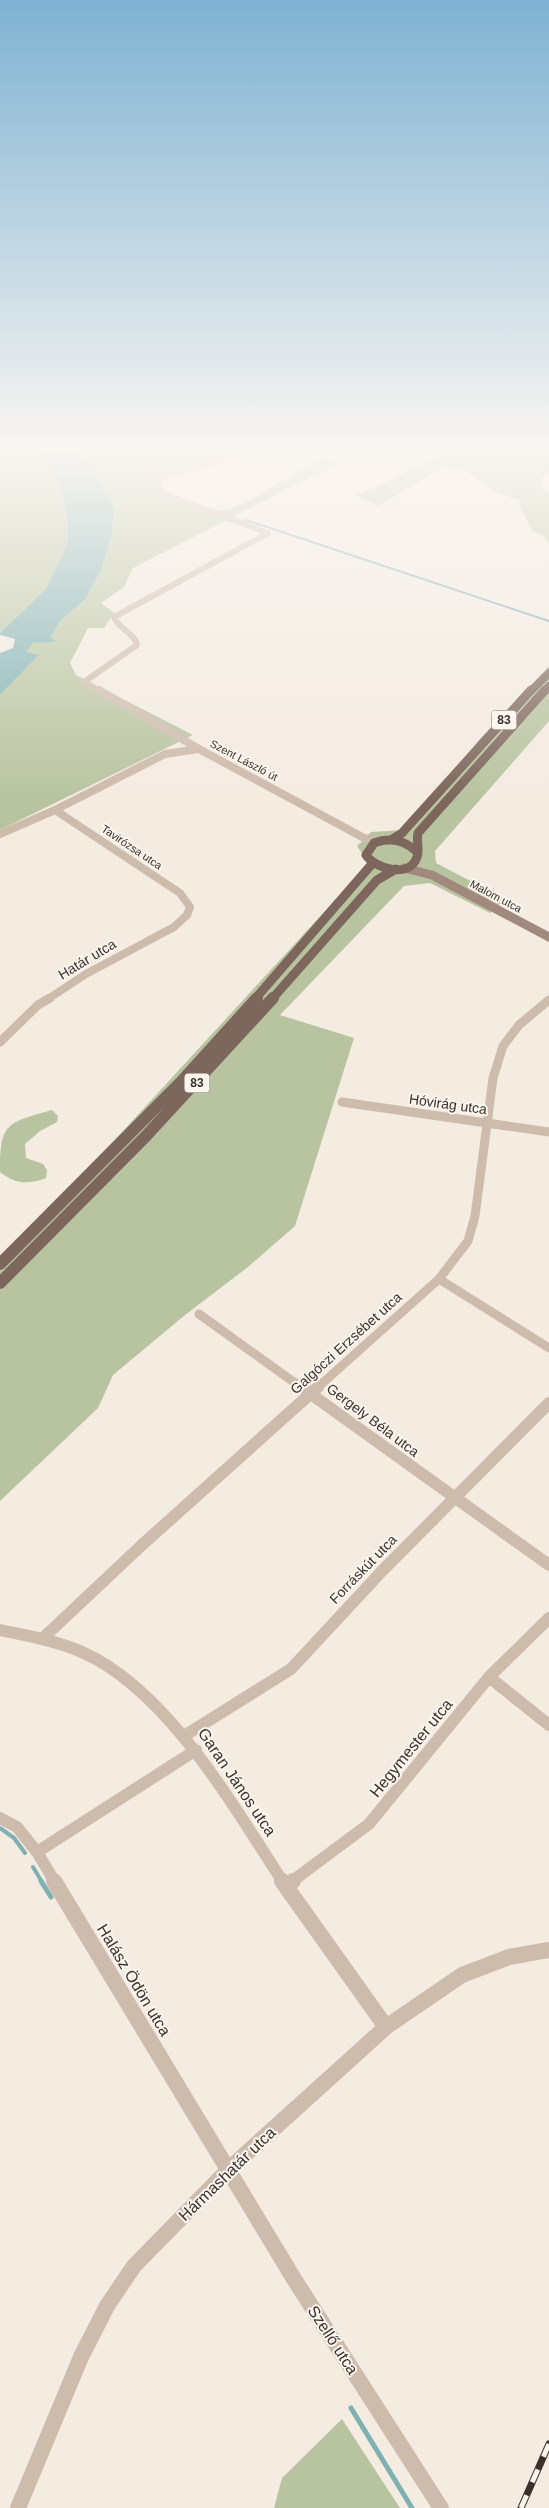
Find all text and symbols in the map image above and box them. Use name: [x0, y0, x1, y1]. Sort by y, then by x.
road number: 83: [492, 710, 516, 730]
street label: Szent László út: [208, 737, 280, 783]
street label: Tavirózsa utca: [99, 822, 165, 872]
street label: Malom utca: [468, 877, 525, 915]
street label: Határ utca: [55, 935, 119, 982]
road number: 83: [184, 1074, 210, 1092]
street label: Hóvirág utca: [408, 1091, 488, 1117]
street label: Galgóczi Erzsébet utca: [287, 1289, 405, 1397]
street label: Gergely Béla utca: [324, 1380, 422, 1460]
street label: Forráskút utca: [326, 1531, 400, 1607]
street label: Hegymester utca: [366, 1696, 456, 1800]
street label: Garan János utca: [195, 1725, 279, 1839]
street label: Halász Ödön utca: [94, 1921, 174, 2039]
street label: Hármashatár utca: [175, 2124, 279, 2224]
street label: Szellő utca: [305, 2303, 361, 2378]

